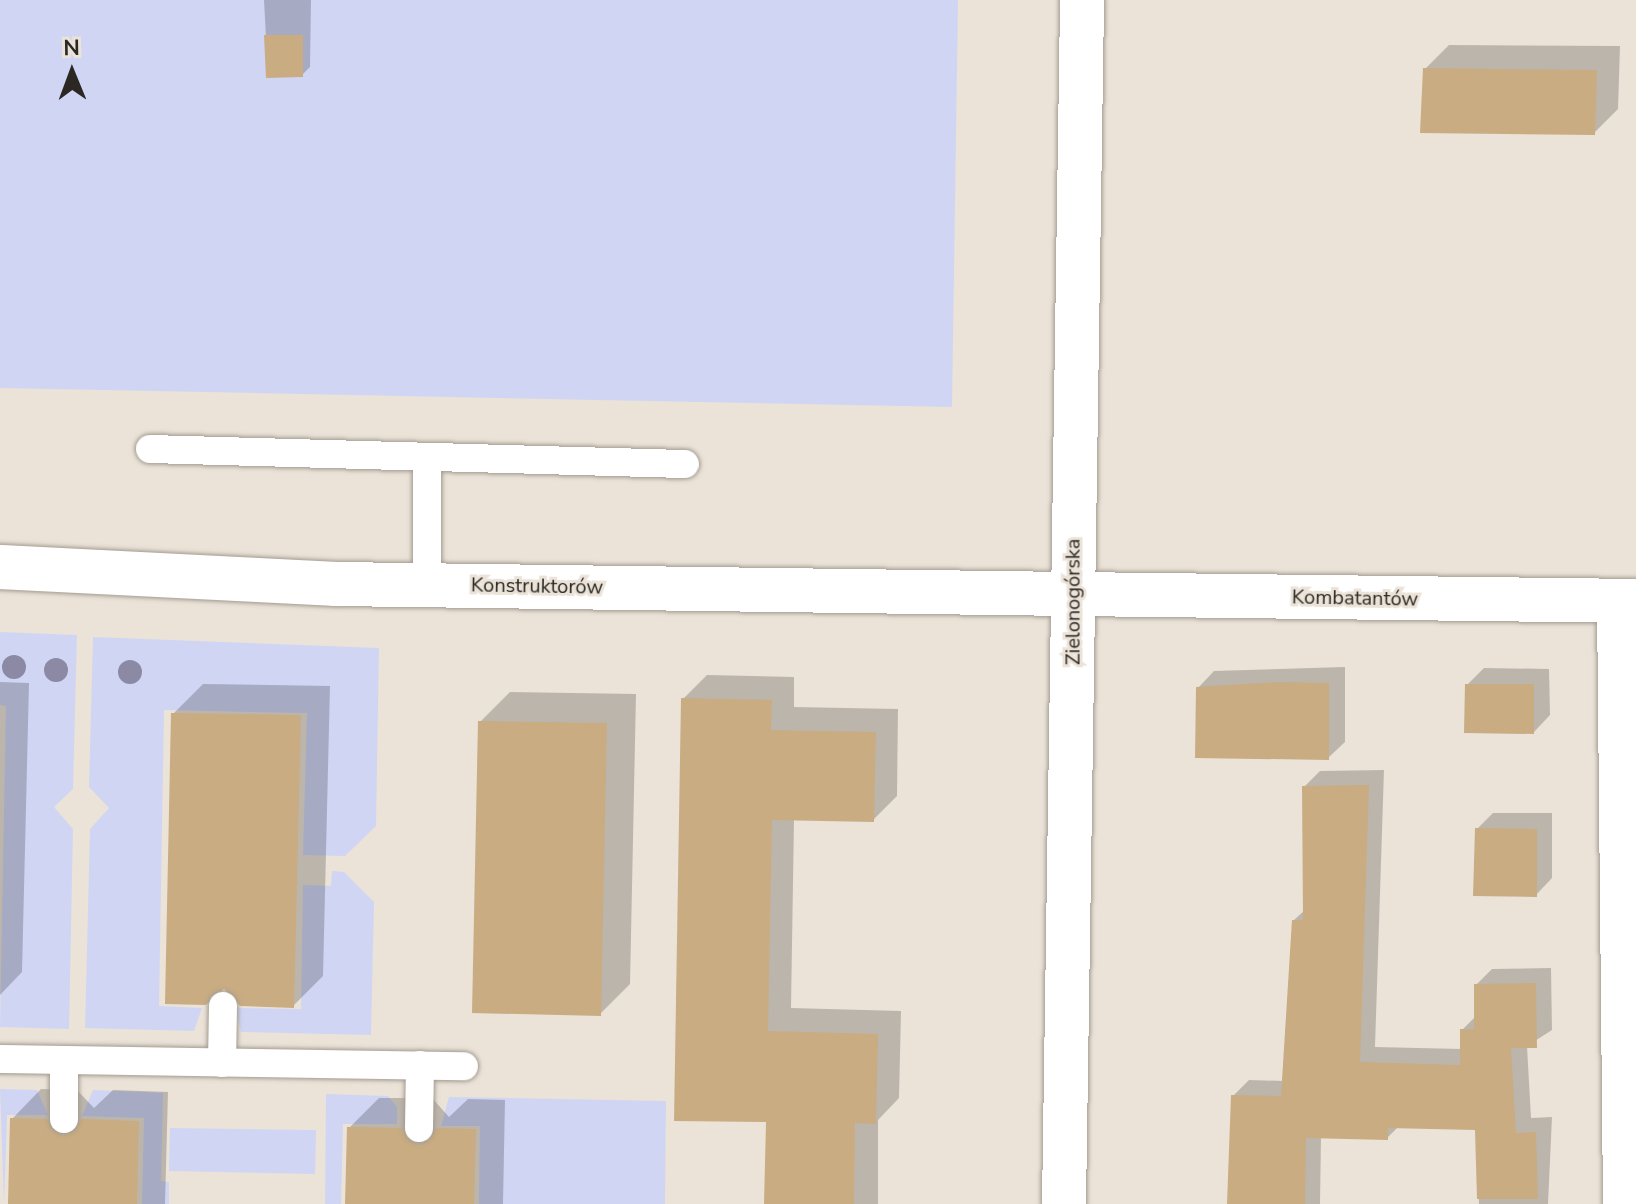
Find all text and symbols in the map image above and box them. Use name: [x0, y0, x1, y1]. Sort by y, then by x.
north arrow: [32, 32, 112, 112]
text: N: [63, 33, 80, 63]
street label: Zielonogórska: [1061, 539, 1085, 665]
street label: Konstruktorów: [471, 573, 603, 599]
street label: Kombatantów: [1292, 585, 1418, 611]

